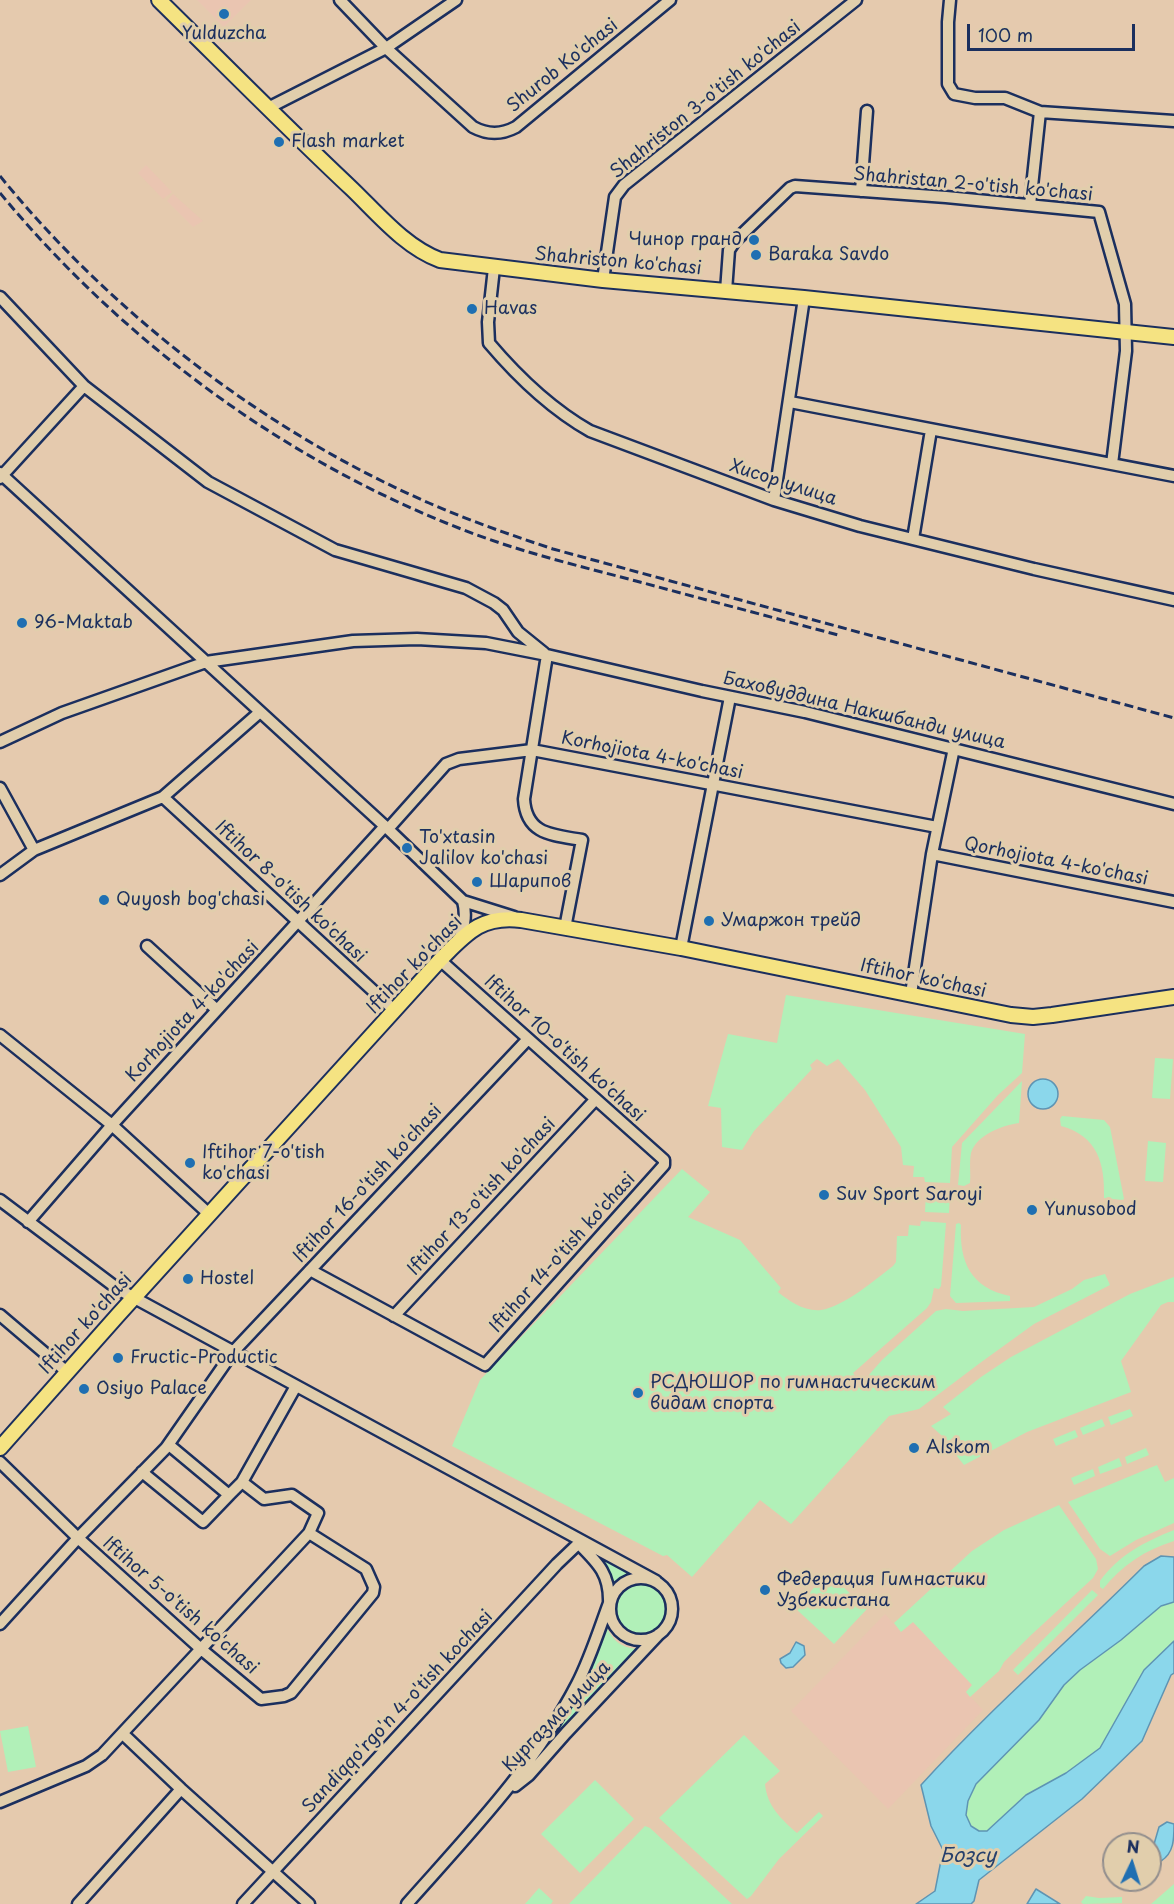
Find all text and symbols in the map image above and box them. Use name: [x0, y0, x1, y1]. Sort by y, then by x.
marker: Yulduzcha: [217, 7, 231, 21]
scale bar: [970, 12, 1138, 50]
street label: Shurob Ko'chasi: [503, 15, 623, 117]
street label: Shahriston 3-o'tish ko'chasi: [606, 16, 806, 184]
text: 100 m: [978, 21, 1033, 48]
place label: Yulduzcha: [182, 23, 266, 45]
place label: Flash market: [291, 131, 405, 153]
marker: Flash market: [272, 135, 286, 149]
street label: Shahristan 2-o'tish ko'chasi: [852, 164, 1094, 206]
place label: Чинор гранд: [628, 229, 742, 251]
marker: Чинор гранд: [747, 233, 761, 247]
street label: Shahriston ko'chasi: [533, 244, 703, 280]
place label: Baraka Savdo: [768, 244, 889, 266]
marker: Baraka Savdo: [749, 248, 763, 262]
place label: Havas: [484, 298, 537, 320]
marker: Havas: [465, 302, 479, 316]
street label: Хисор улица: [727, 456, 839, 510]
place label: 96-Maktab: [34, 612, 133, 634]
marker: 96-Maktab: [15, 616, 29, 630]
street label: Баховуддина Накшбанди улица: [721, 668, 1007, 754]
street label: Korhojiota 4-ko'chasi: [559, 728, 745, 784]
street label: Iftihor 8-o'tish ko'chasi: [210, 816, 370, 968]
place label: To'xtasin Jalilov ko'chasi: [419, 827, 548, 870]
street label: Qorhojiota 4-ko'chasi: [962, 834, 1150, 890]
marker: To'xtasin Jalilov ko'chasi: [400, 841, 414, 855]
place label: Шарипов: [489, 871, 571, 893]
marker: Шарипов: [470, 875, 484, 889]
place label: Quyosh bog'chasi: [116, 889, 265, 911]
marker: Quyosh bog'chasi: [97, 893, 111, 907]
place label: Умаржон трейд: [721, 910, 861, 932]
street label: Iftihor ko'chasi: [363, 911, 467, 1019]
marker: Умаржон трейд: [702, 914, 716, 928]
street label: Korhojiota 4-ko'chasi: [122, 937, 264, 1087]
street label: Iftihor ko'chasi: [858, 955, 988, 1003]
street label: Iftihor 10-o'tish ko'chasi: [479, 971, 649, 1127]
street label: Iftihor 16-o'tish ko'chasi: [289, 1101, 447, 1267]
street label: Iftihor 13-o'tish ko'chasi: [403, 1114, 561, 1280]
place label: Iftihor 7-o'tish ko'chasi: [202, 1142, 325, 1184]
marker: Iftihor 7-o'tish ko'chasi: [183, 1156, 197, 1170]
street label: Iftihor 14-o'tish ko'chasi: [486, 1169, 640, 1337]
place label: Suv Sport Saroyi: [836, 1184, 983, 1206]
marker: Suv Sport Saroyi: [817, 1188, 831, 1202]
place label: Yunusobod: [1044, 1199, 1137, 1221]
marker: Yunusobod: [1025, 1203, 1039, 1217]
place label: Hostel: [200, 1268, 254, 1290]
street label: Iftihor ko'chasi: [35, 1269, 137, 1379]
marker: Hostel: [181, 1272, 195, 1286]
place label: Fructic-Productic: [130, 1347, 278, 1369]
marker: Fructic-Productic: [111, 1351, 125, 1365]
place label: РСДЮШОР по гимнастическим видам спорта: [650, 1372, 936, 1414]
place label: Osiyo Palace: [96, 1378, 207, 1400]
marker: Osiyo Palace: [77, 1382, 91, 1396]
marker: РСДЮШОР по гимнастическим видам спорта: [631, 1386, 645, 1400]
place label: Alskom: [926, 1437, 990, 1459]
marker: Alskom: [907, 1441, 921, 1455]
street label: Iftihor 5-o'tish ko'chasi: [98, 1533, 262, 1679]
place label: Федерация Гимнастики Узбекистана: [777, 1569, 986, 1612]
marker: Федерация Гимнастики Узбекистана: [758, 1583, 772, 1597]
street label: Sandiqqo'rgo'n 4-o'tish kochasi: [298, 1606, 498, 1818]
street label: Кургазма улица: [499, 1657, 615, 1777]
north arrow: [1102, 1832, 1162, 1892]
text: N: [1126, 1834, 1140, 1858]
water label: Бозсу: [940, 1844, 996, 1868]

